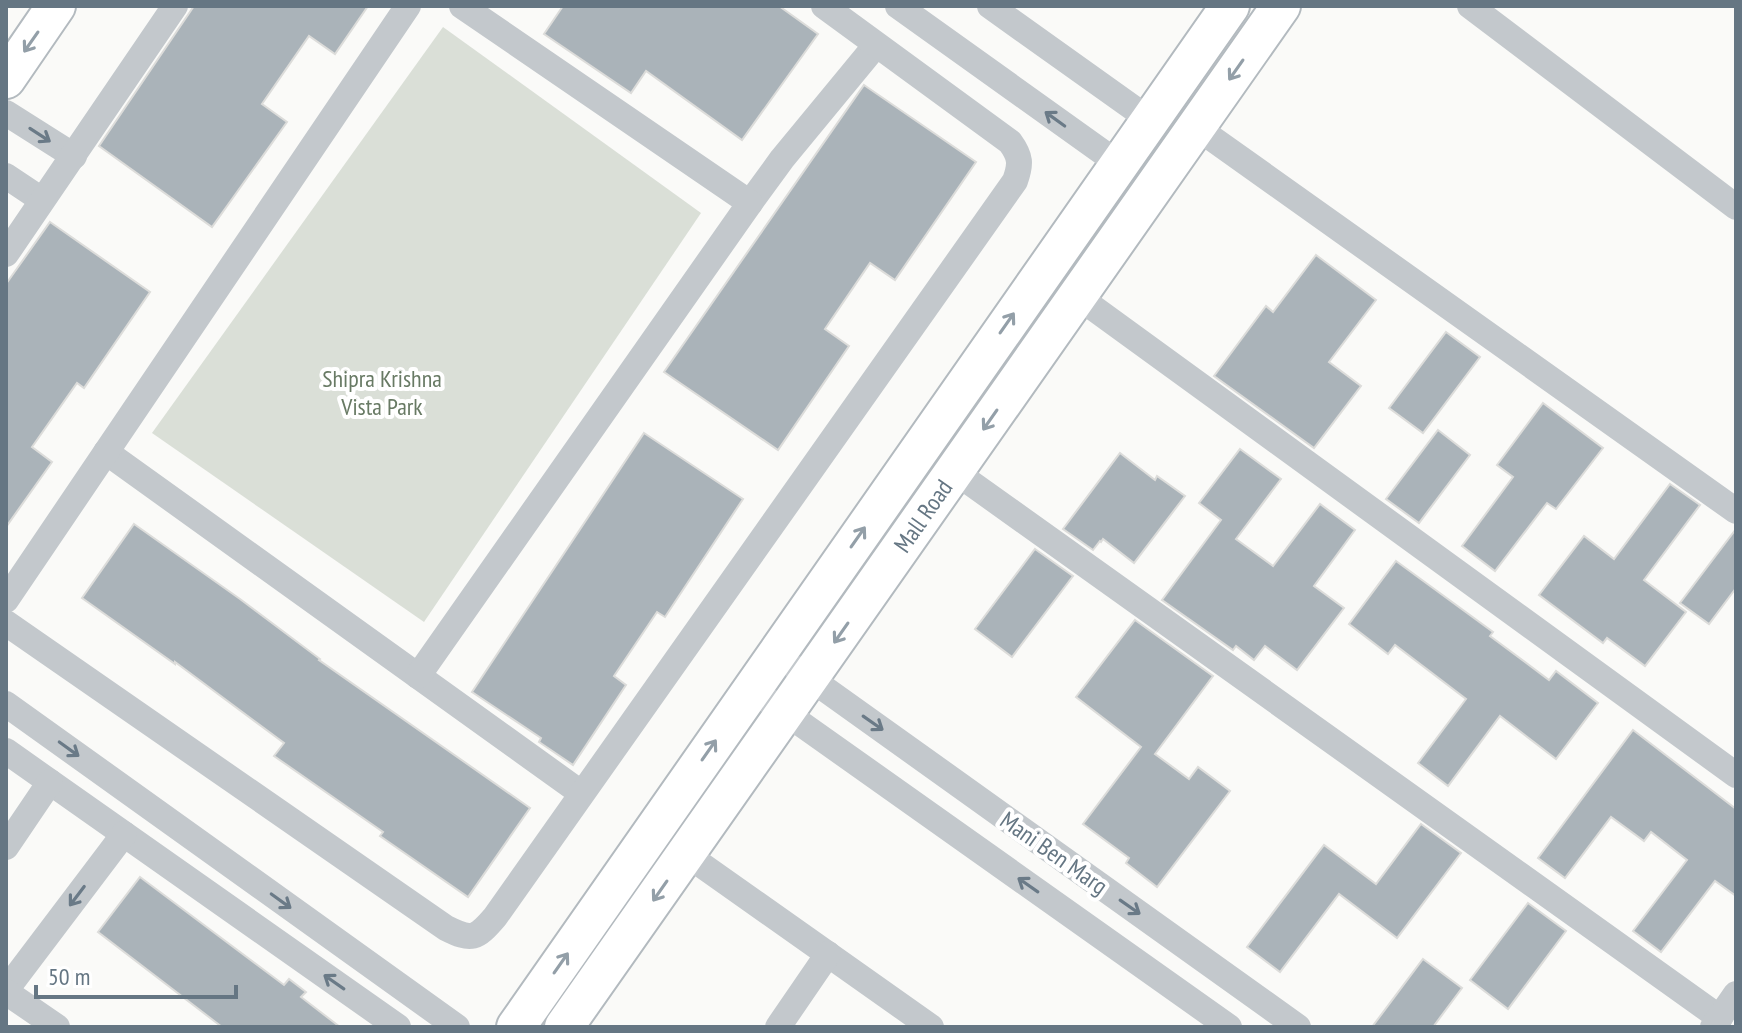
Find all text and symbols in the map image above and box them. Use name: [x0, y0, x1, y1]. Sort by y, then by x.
one-way arrow: [23, 31, 39, 53]
one-way arrow: [1228, 58, 1244, 80]
one-way arrow: [1045, 111, 1067, 127]
one-way arrow: [28, 127, 51, 143]
one-way arrow: [999, 313, 1015, 335]
park label: Shipra Krishna Vista Park: [322, 363, 442, 422]
one-way arrow: [982, 409, 998, 431]
street label: Mall Road: [887, 473, 959, 559]
one-way arrow: [850, 526, 866, 548]
one-way arrow: [833, 622, 849, 644]
one-way arrow: [861, 715, 883, 732]
one-way arrow: [701, 739, 718, 761]
one-way arrow: [58, 741, 80, 757]
street label: Mani Ben Marg: [994, 805, 1114, 901]
one-way arrow: [1018, 877, 1040, 893]
one-way arrow: [651, 880, 668, 902]
one-way arrow: [69, 885, 86, 906]
one-way arrow: [269, 893, 291, 909]
one-way arrow: [1119, 898, 1140, 915]
scale bar: [36, 949, 236, 999]
one-way arrow: [553, 953, 569, 975]
text: 50 m: [48, 961, 90, 992]
one-way arrow: [324, 974, 346, 990]

